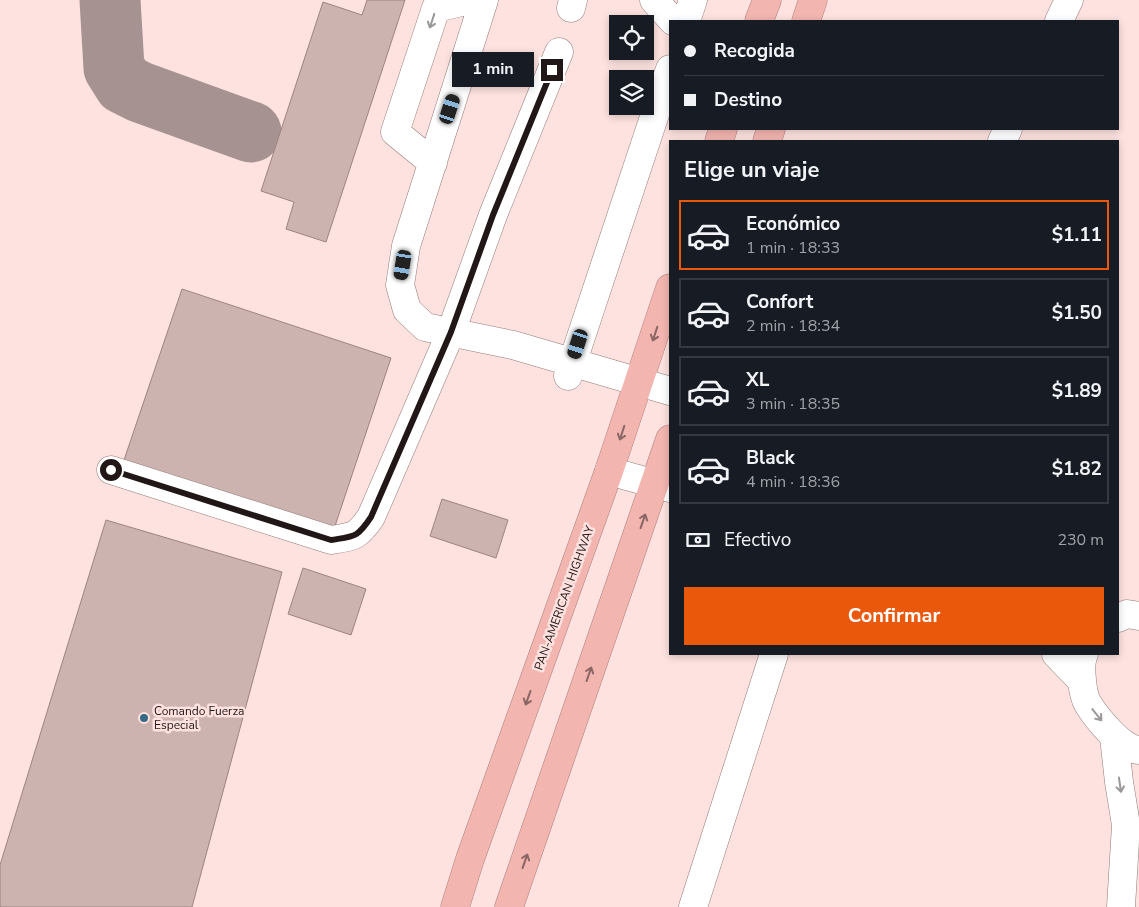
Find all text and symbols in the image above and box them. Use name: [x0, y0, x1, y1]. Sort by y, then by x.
one-way arrow: [426, 13, 436, 29]
map controls: [609, 15, 654, 115]
button: locate: [609, 15, 654, 60]
text: Recogida: [714, 38, 795, 64]
callout: 1 min: [452, 52, 534, 88]
text: 1 min: [472, 58, 514, 80]
route end: [541, 59, 563, 81]
button: layers: [609, 70, 654, 115]
text: Destino: [714, 87, 782, 113]
car: [438, 92, 461, 126]
text: Elige un viaje: [684, 155, 819, 185]
text: Económico: [746, 211, 840, 237]
icon: car: [686, 213, 731, 258]
text: $1.11: [1052, 222, 1102, 248]
text: 1 min · 18:33: [746, 237, 840, 259]
car: [393, 249, 412, 281]
text: Confort: [746, 289, 813, 315]
icon: car: [686, 291, 731, 336]
text: $1.50: [1052, 300, 1102, 326]
text: 2 min · 18:34: [746, 315, 840, 337]
one-way arrow: [649, 326, 659, 342]
car: [566, 327, 589, 361]
text: XL: [746, 367, 769, 393]
icon: car: [686, 369, 731, 414]
text: $1.89: [1052, 378, 1102, 404]
text: 3 min · 18:35: [746, 393, 840, 415]
one-way arrow: [616, 425, 626, 441]
text: Black: [746, 445, 795, 471]
icon: car: [686, 447, 731, 492]
text: $1.82: [1052, 456, 1102, 482]
route start: [100, 459, 122, 481]
text: 4 min · 18:36: [746, 471, 840, 493]
one-way arrow: [639, 513, 648, 529]
street label: PAN-AMERICAN HIGHWAY: [530, 523, 598, 672]
icon: cash: [684, 526, 712, 554]
text: Efectivo: [724, 527, 791, 553]
text: 230 m: [1057, 529, 1104, 551]
button: Confirmar: [684, 587, 1104, 645]
one-way arrow: [585, 667, 594, 682]
one-way arrow: [523, 690, 532, 705]
place label: Comando Fuerza Especial: [154, 703, 244, 733]
one-way arrow: [1092, 708, 1103, 721]
marker: Comando Fuerza Especial: [138, 712, 150, 724]
one-way arrow: [1115, 777, 1125, 793]
one-way arrow: [521, 854, 530, 869]

